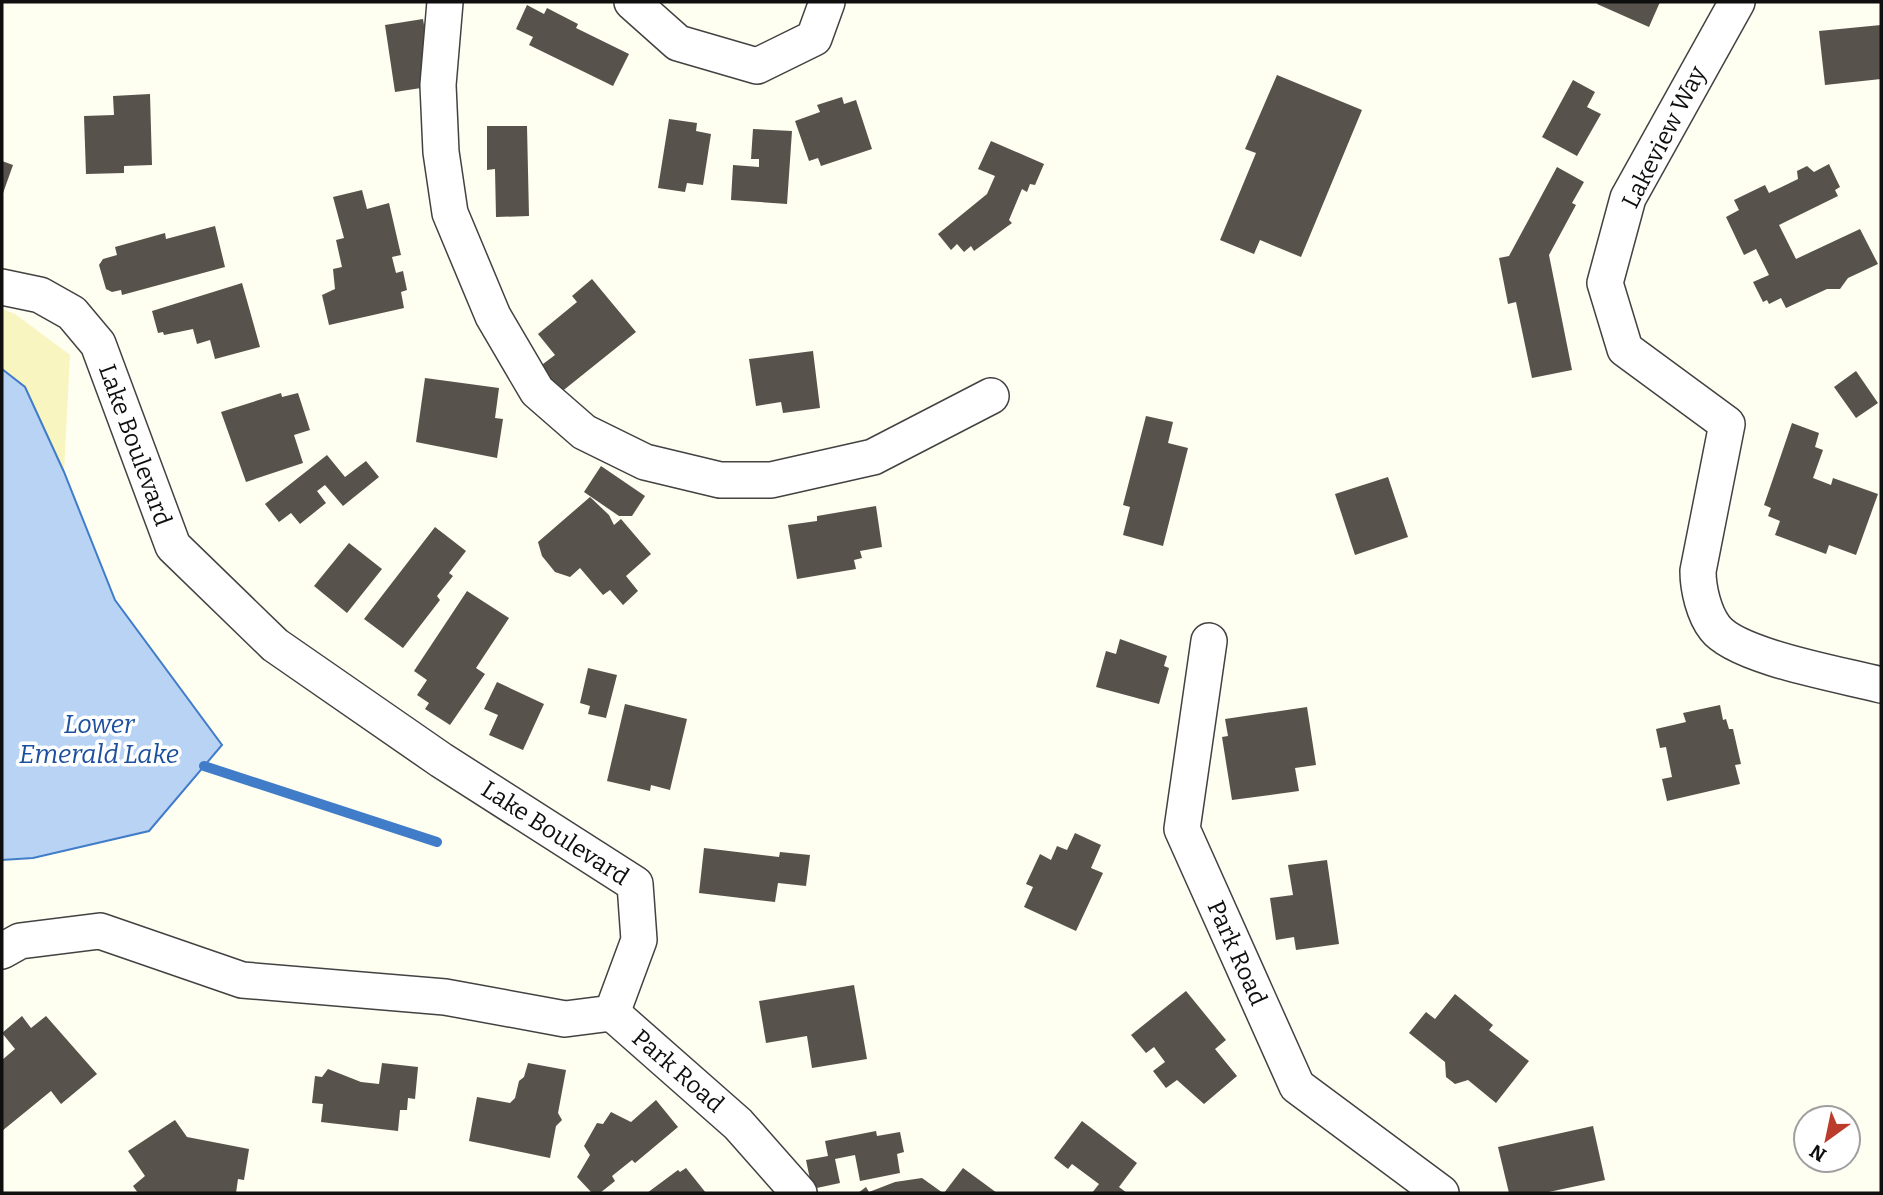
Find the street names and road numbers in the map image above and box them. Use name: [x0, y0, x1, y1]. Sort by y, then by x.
street label: Lakeview Way: [1616, 61, 1712, 213]
street label: Lake Boulevard: [93, 360, 177, 530]
street label: Lake Boulevard: [476, 775, 634, 891]
street label: Park Road: [1201, 896, 1273, 1010]
street label: Park Road: [627, 1024, 729, 1118]

